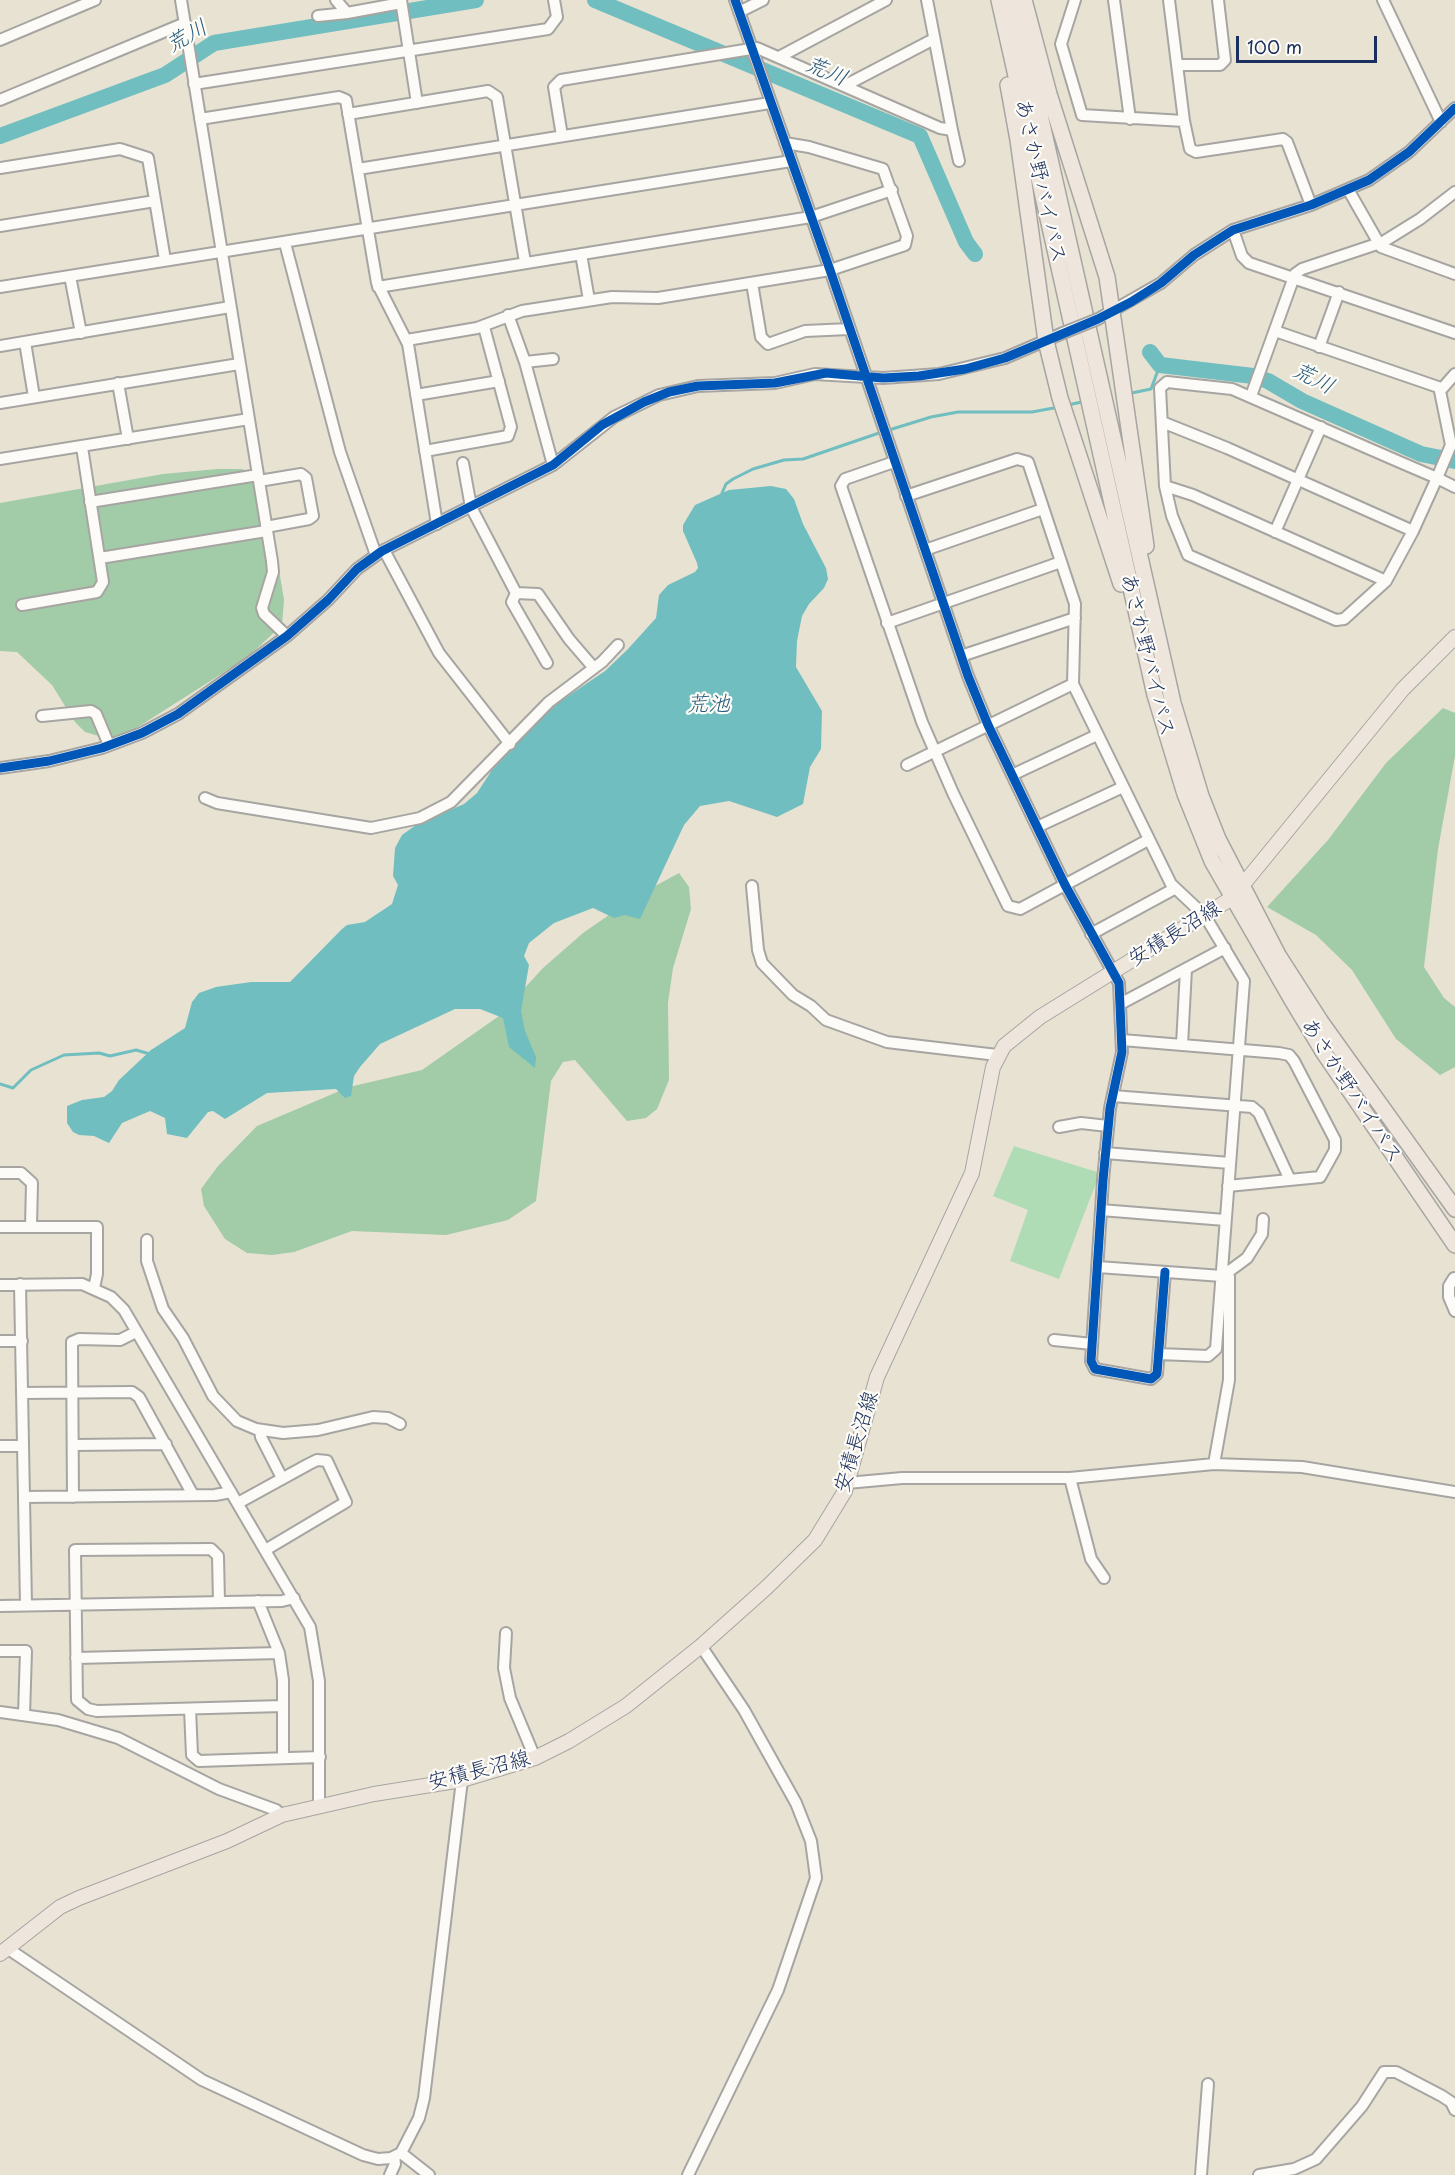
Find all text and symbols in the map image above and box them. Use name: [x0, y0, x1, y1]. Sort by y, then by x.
water label: 荒川: [161, 15, 213, 59]
scale bar: [1239, 24, 1380, 62]
text: 100 m: [1247, 33, 1302, 60]
water label: 荒川: [801, 51, 851, 93]
street label: あさか野バイパス: [1009, 96, 1071, 266]
water label: 荒川: [1287, 357, 1339, 401]
street label: あさか野バイパス: [1114, 570, 1180, 740]
water label: 荒池: [686, 692, 730, 718]
street label: 安積長沼線: [1124, 895, 1226, 973]
street label: あさか野バイパス: [1295, 1014, 1407, 1168]
street label: 安積長沼線: [830, 1388, 884, 1496]
street label: 安積長沼線: [425, 1746, 533, 1796]

